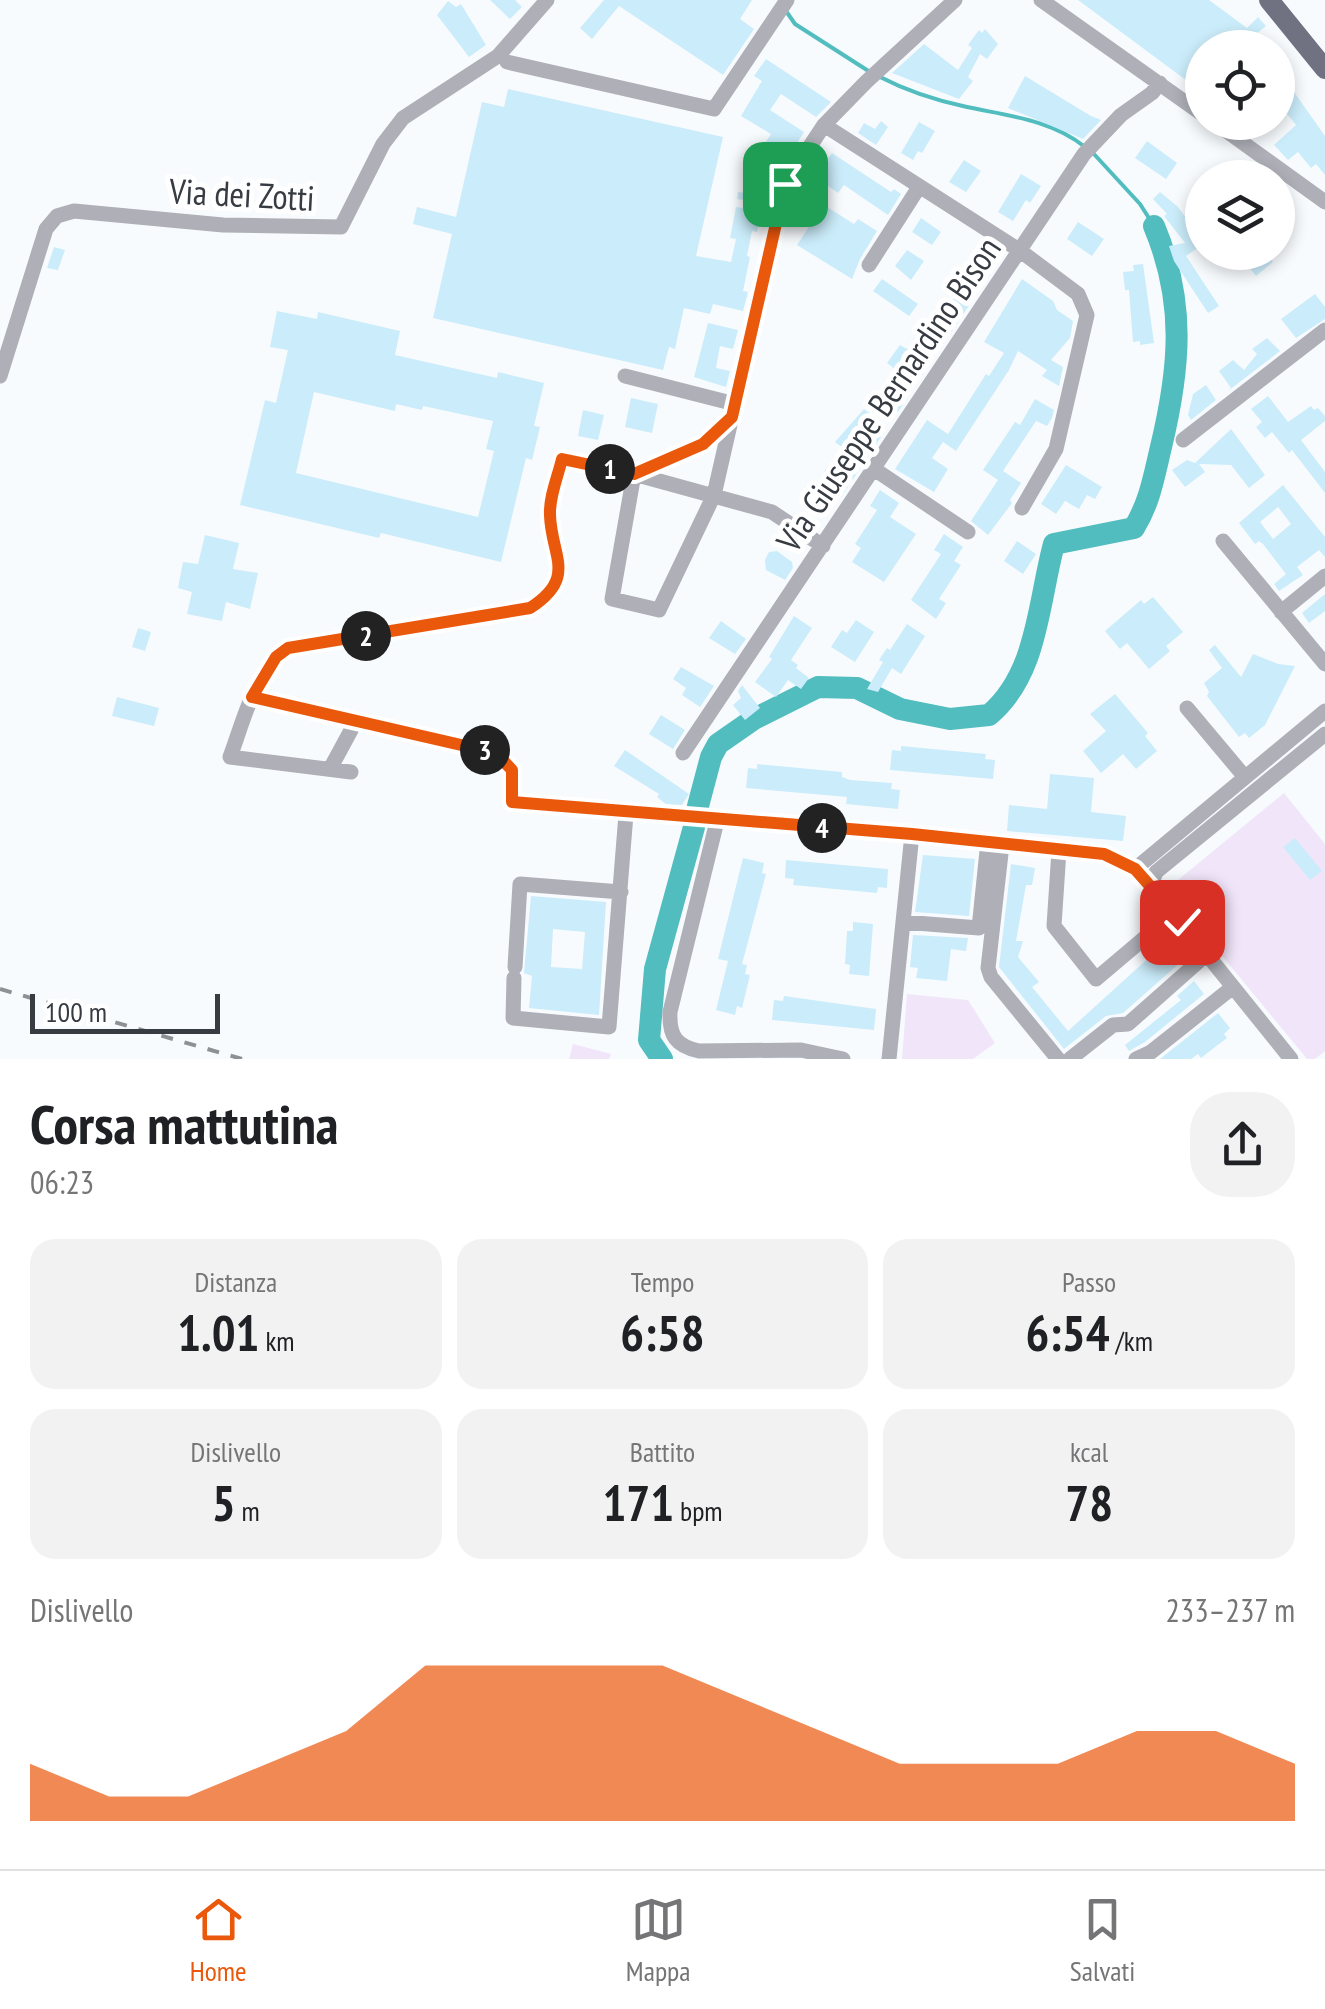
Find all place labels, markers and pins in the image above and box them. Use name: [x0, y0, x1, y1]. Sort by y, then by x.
pin: [743, 142, 828, 227]
pin: 1: [585, 444, 635, 494]
pin: 2: [341, 611, 391, 661]
pin: 3: [460, 725, 510, 775]
pin: 4: [797, 803, 847, 853]
pin: [1140, 880, 1225, 965]

